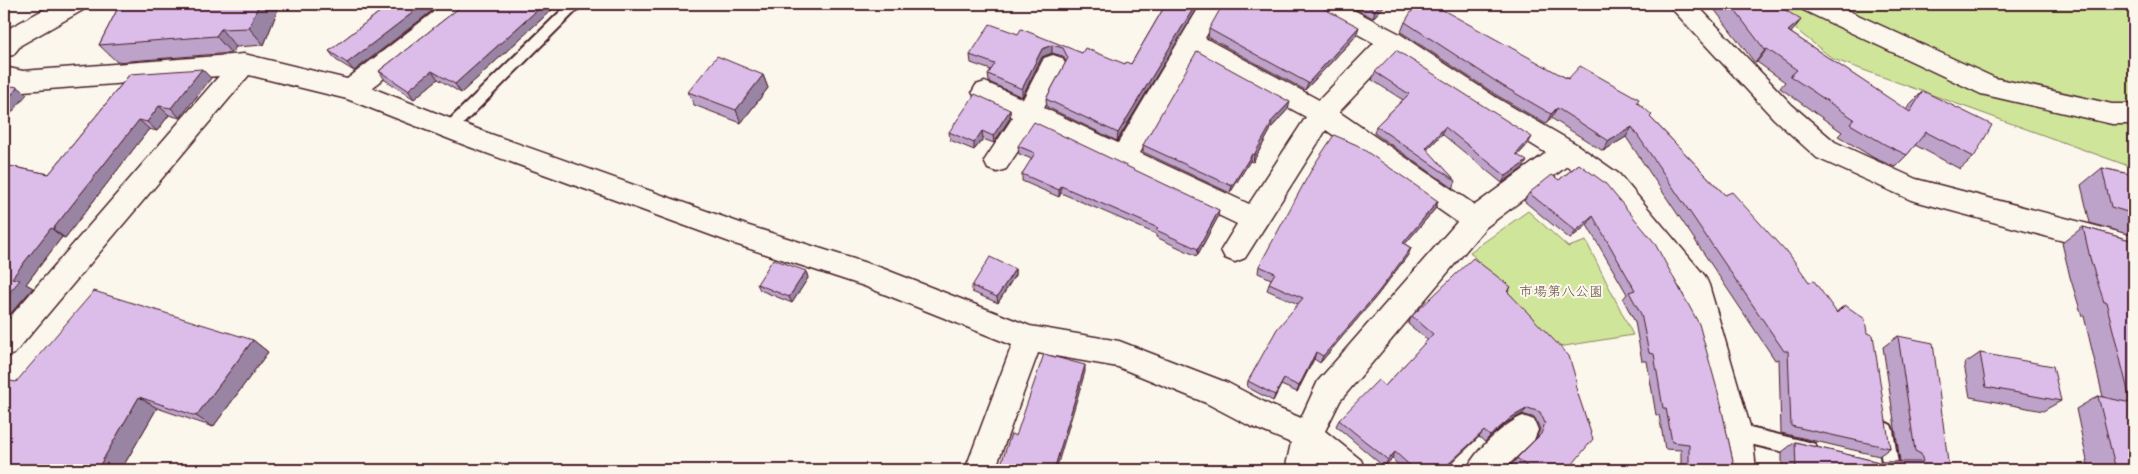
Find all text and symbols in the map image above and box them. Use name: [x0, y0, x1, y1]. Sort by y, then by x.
park label: 市場第八公園: [1519, 281, 1603, 300]

